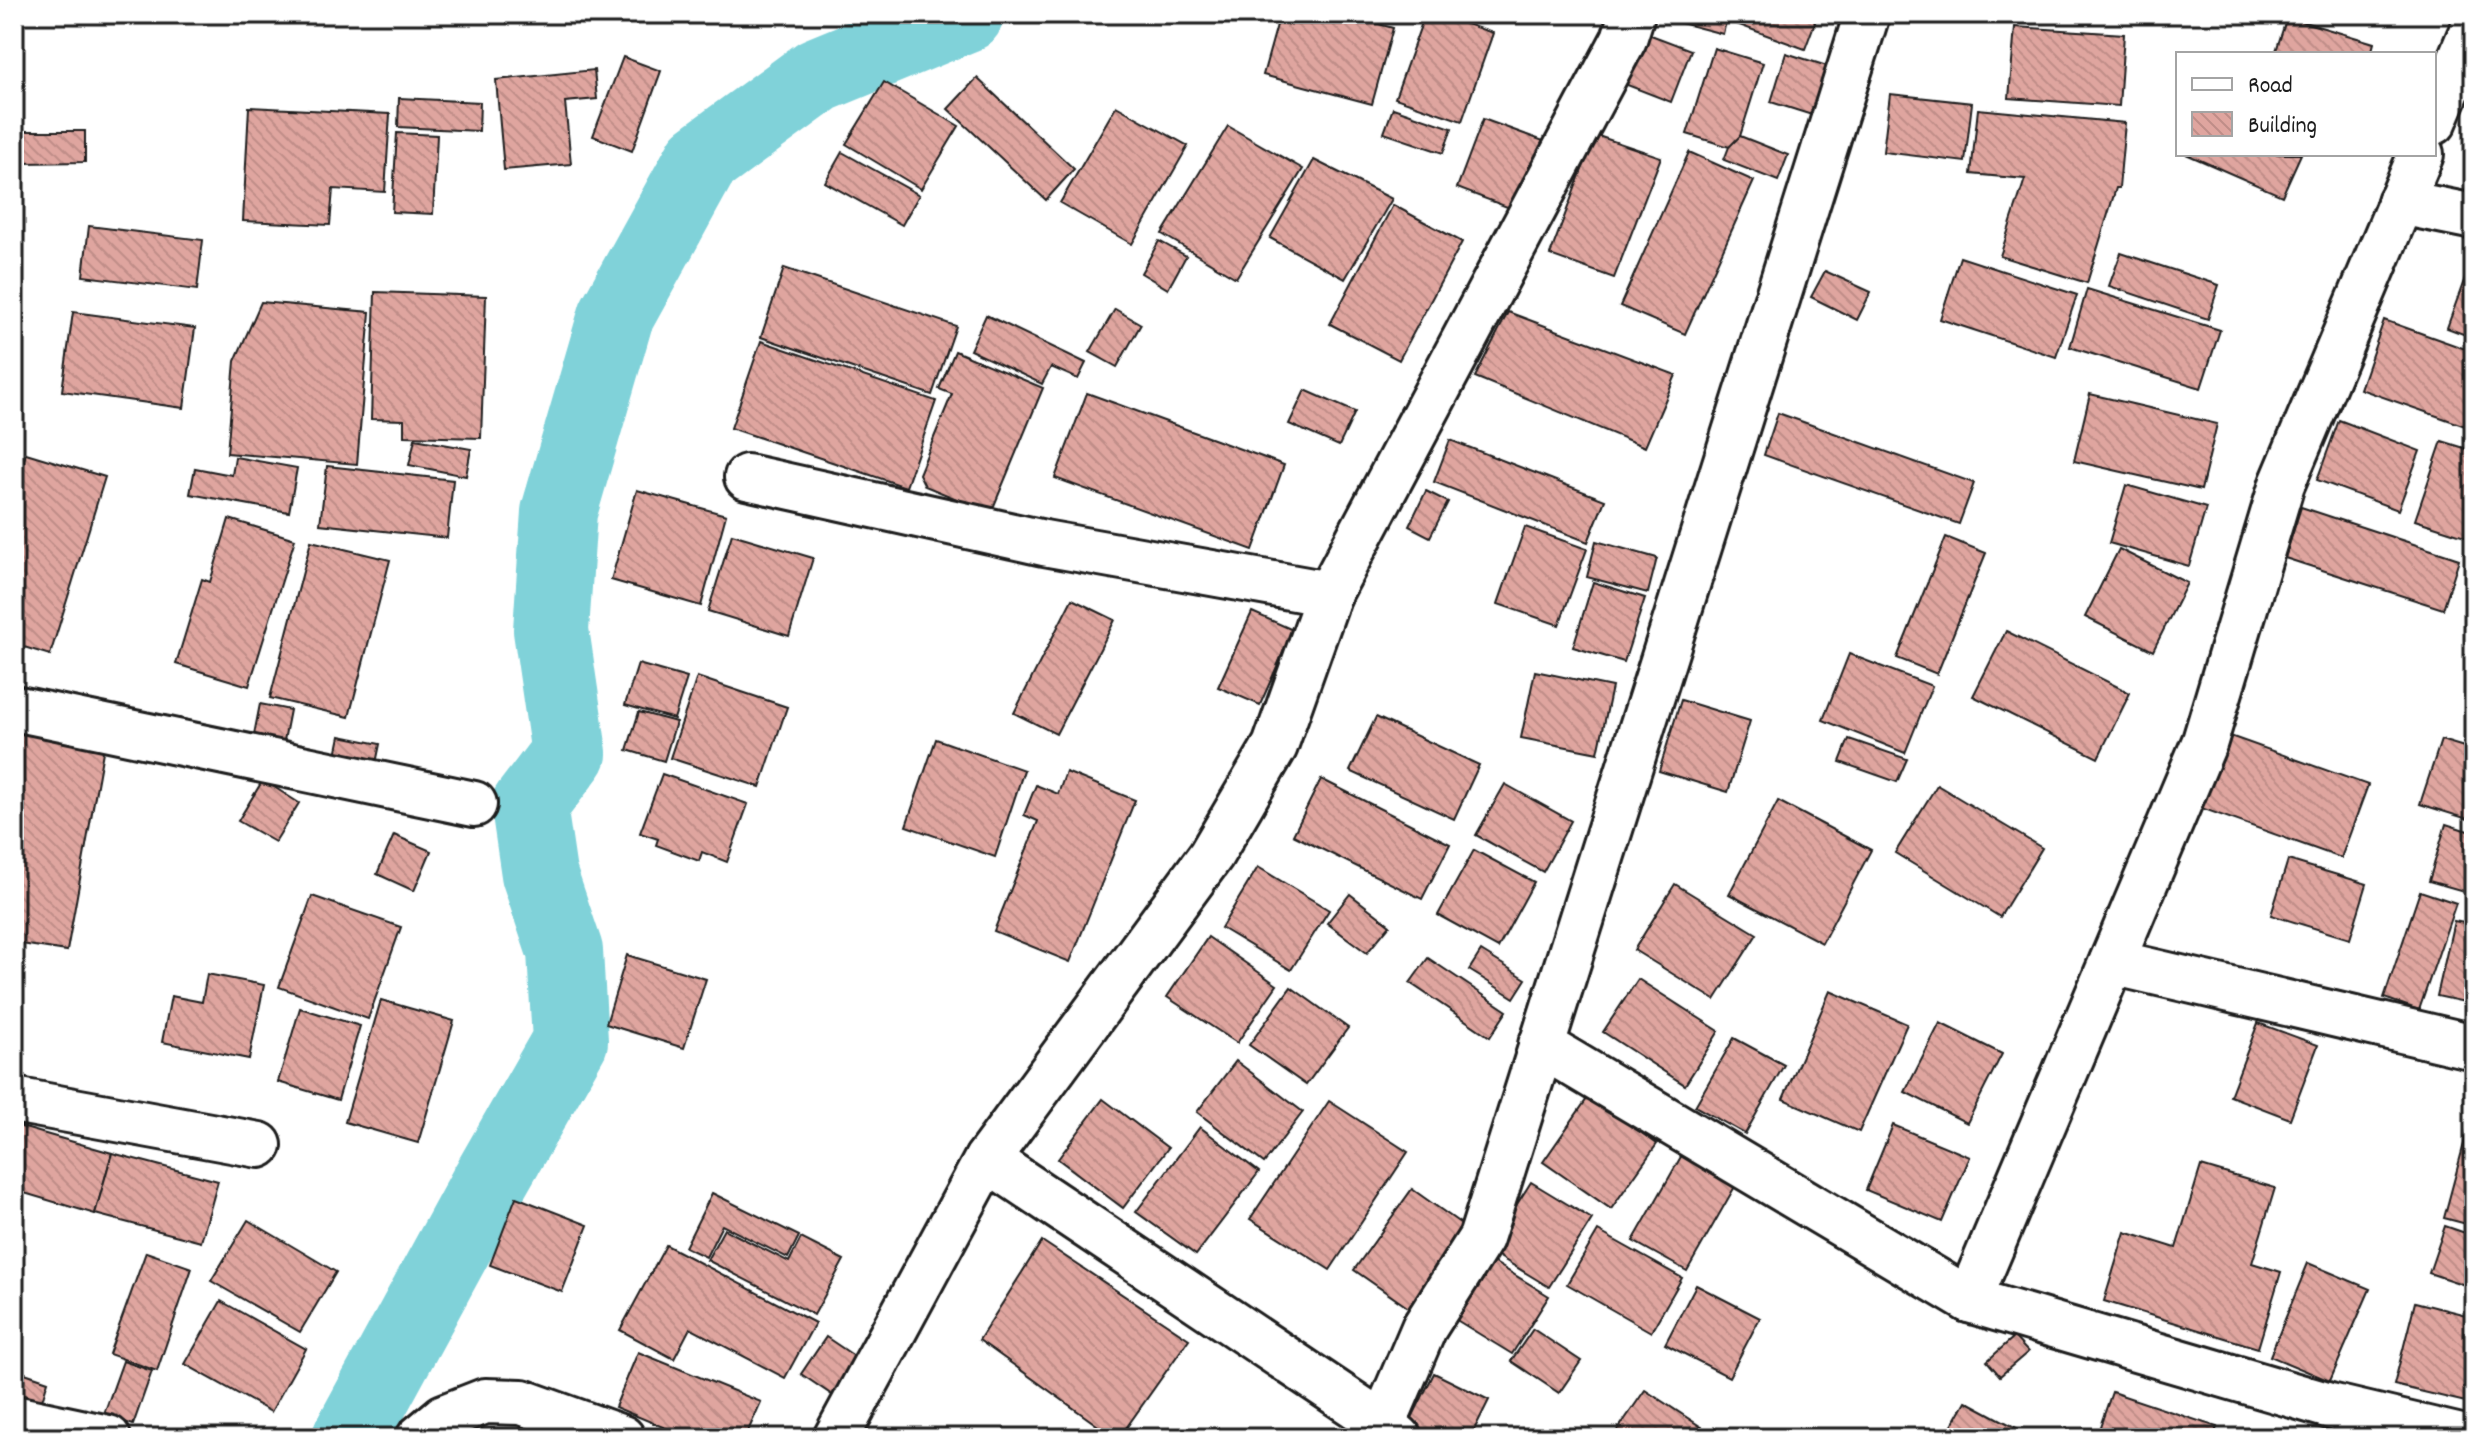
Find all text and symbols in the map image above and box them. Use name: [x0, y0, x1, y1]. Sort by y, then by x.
legend: [2176, 52, 2436, 156]
text: Road: [2248, 70, 2293, 104]
text: Building: [2248, 110, 2317, 144]

